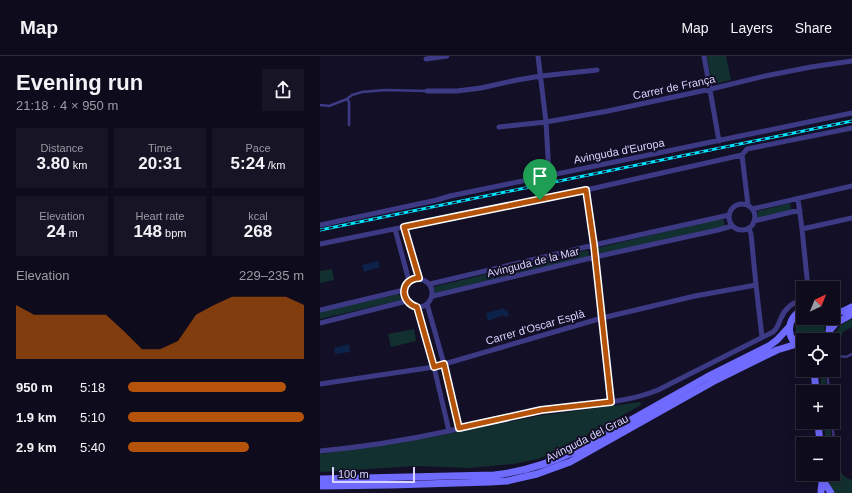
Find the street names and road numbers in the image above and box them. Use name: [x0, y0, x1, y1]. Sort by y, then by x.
street label: Carrer de França: [632, 72, 717, 102]
street label: Avinguda d'Europa: [572, 136, 666, 166]
street label: Avinguda de la Mar: [486, 245, 581, 279]
street label: Carrer d'Oscar Esplà: [484, 307, 587, 347]
street label: Avinguda del Grau: [544, 412, 630, 464]

